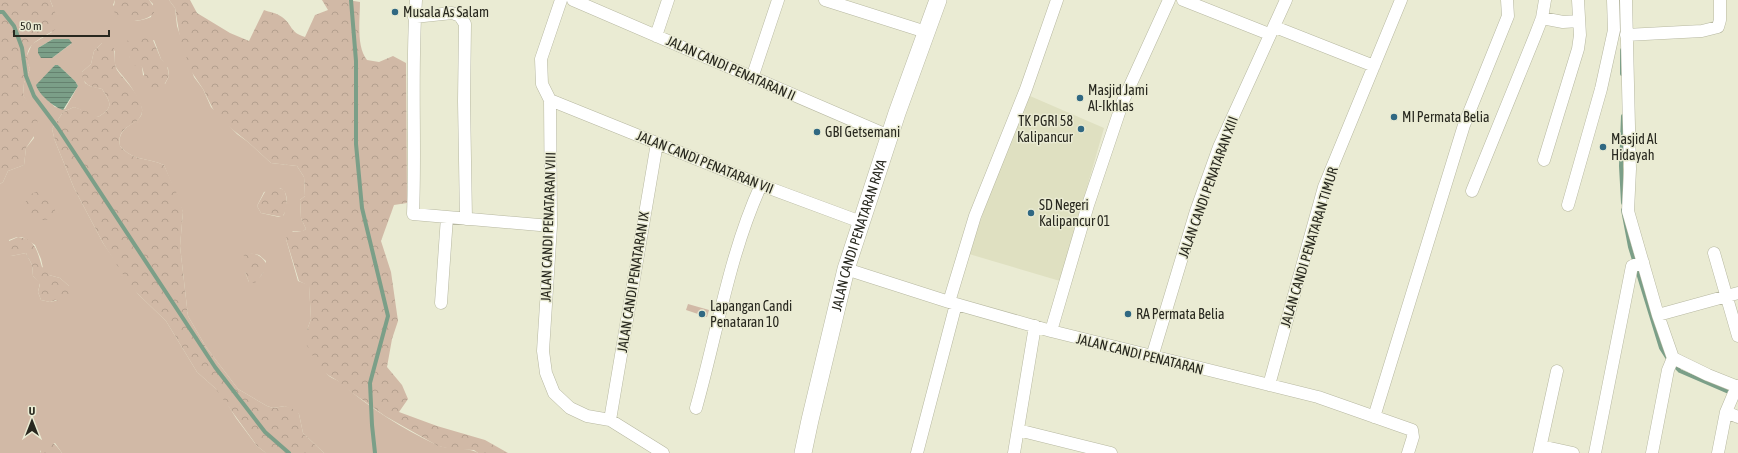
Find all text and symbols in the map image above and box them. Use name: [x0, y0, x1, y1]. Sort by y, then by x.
place label: Musala As Salam: [403, 4, 489, 20]
marker: Musala As Salam: [390, 7, 400, 17]
scale bar: [14, 12, 109, 38]
text: 50 m: [20, 19, 42, 33]
street label: JALAN CANDI PENATARAN II: [664, 32, 798, 104]
place label: Masjid Jami Al-Ikhlas: [1088, 82, 1148, 114]
marker: Masjid Jami Al-Ikhlas: [1075, 93, 1085, 103]
place label: MI Permata Belia: [1402, 109, 1490, 125]
marker: MI Permata Belia: [1389, 112, 1399, 122]
place label: TK PGRI 58 Kalipancur: [1017, 113, 1074, 145]
street label: JALAN CANDI PENATARAN XIII: [1175, 114, 1241, 260]
place label: GBI Getsemani: [825, 124, 900, 140]
marker: TK PGRI 58 Kalipancur: [1076, 124, 1086, 134]
street label: JALAN CANDI PENATARAN VII: [634, 127, 776, 197]
marker: GBI Getsemani: [812, 127, 822, 137]
place label: Masjid Al Hidayah: [1611, 131, 1658, 163]
marker: Masjid Al Hidayah: [1598, 142, 1608, 152]
street label: JALAN CANDI PENATARAN VIII: [537, 152, 559, 302]
street label: JALAN CANDI PENATARAN RAYA: [828, 157, 889, 313]
street label: JALAN CANDI PENATARAN TIMUR: [1277, 165, 1341, 329]
place label: SD Negeri Kalipancur 01: [1039, 197, 1110, 229]
marker: SD Negeri Kalipancur 01: [1026, 208, 1036, 218]
street label: JALAN CANDI PENATARAN IX: [614, 210, 652, 354]
place label: Lapangan Candi Penataran 10: [710, 298, 792, 330]
place label: RA Permata Belia: [1136, 306, 1224, 322]
marker: Lapangan Candi Penataran 10: [697, 309, 707, 319]
marker: RA Permata Belia: [1123, 309, 1133, 319]
street label: JALAN CANDI PENATARAN: [1075, 330, 1205, 378]
north arrow: [12, 401, 52, 441]
text: U: [29, 405, 35, 417]

